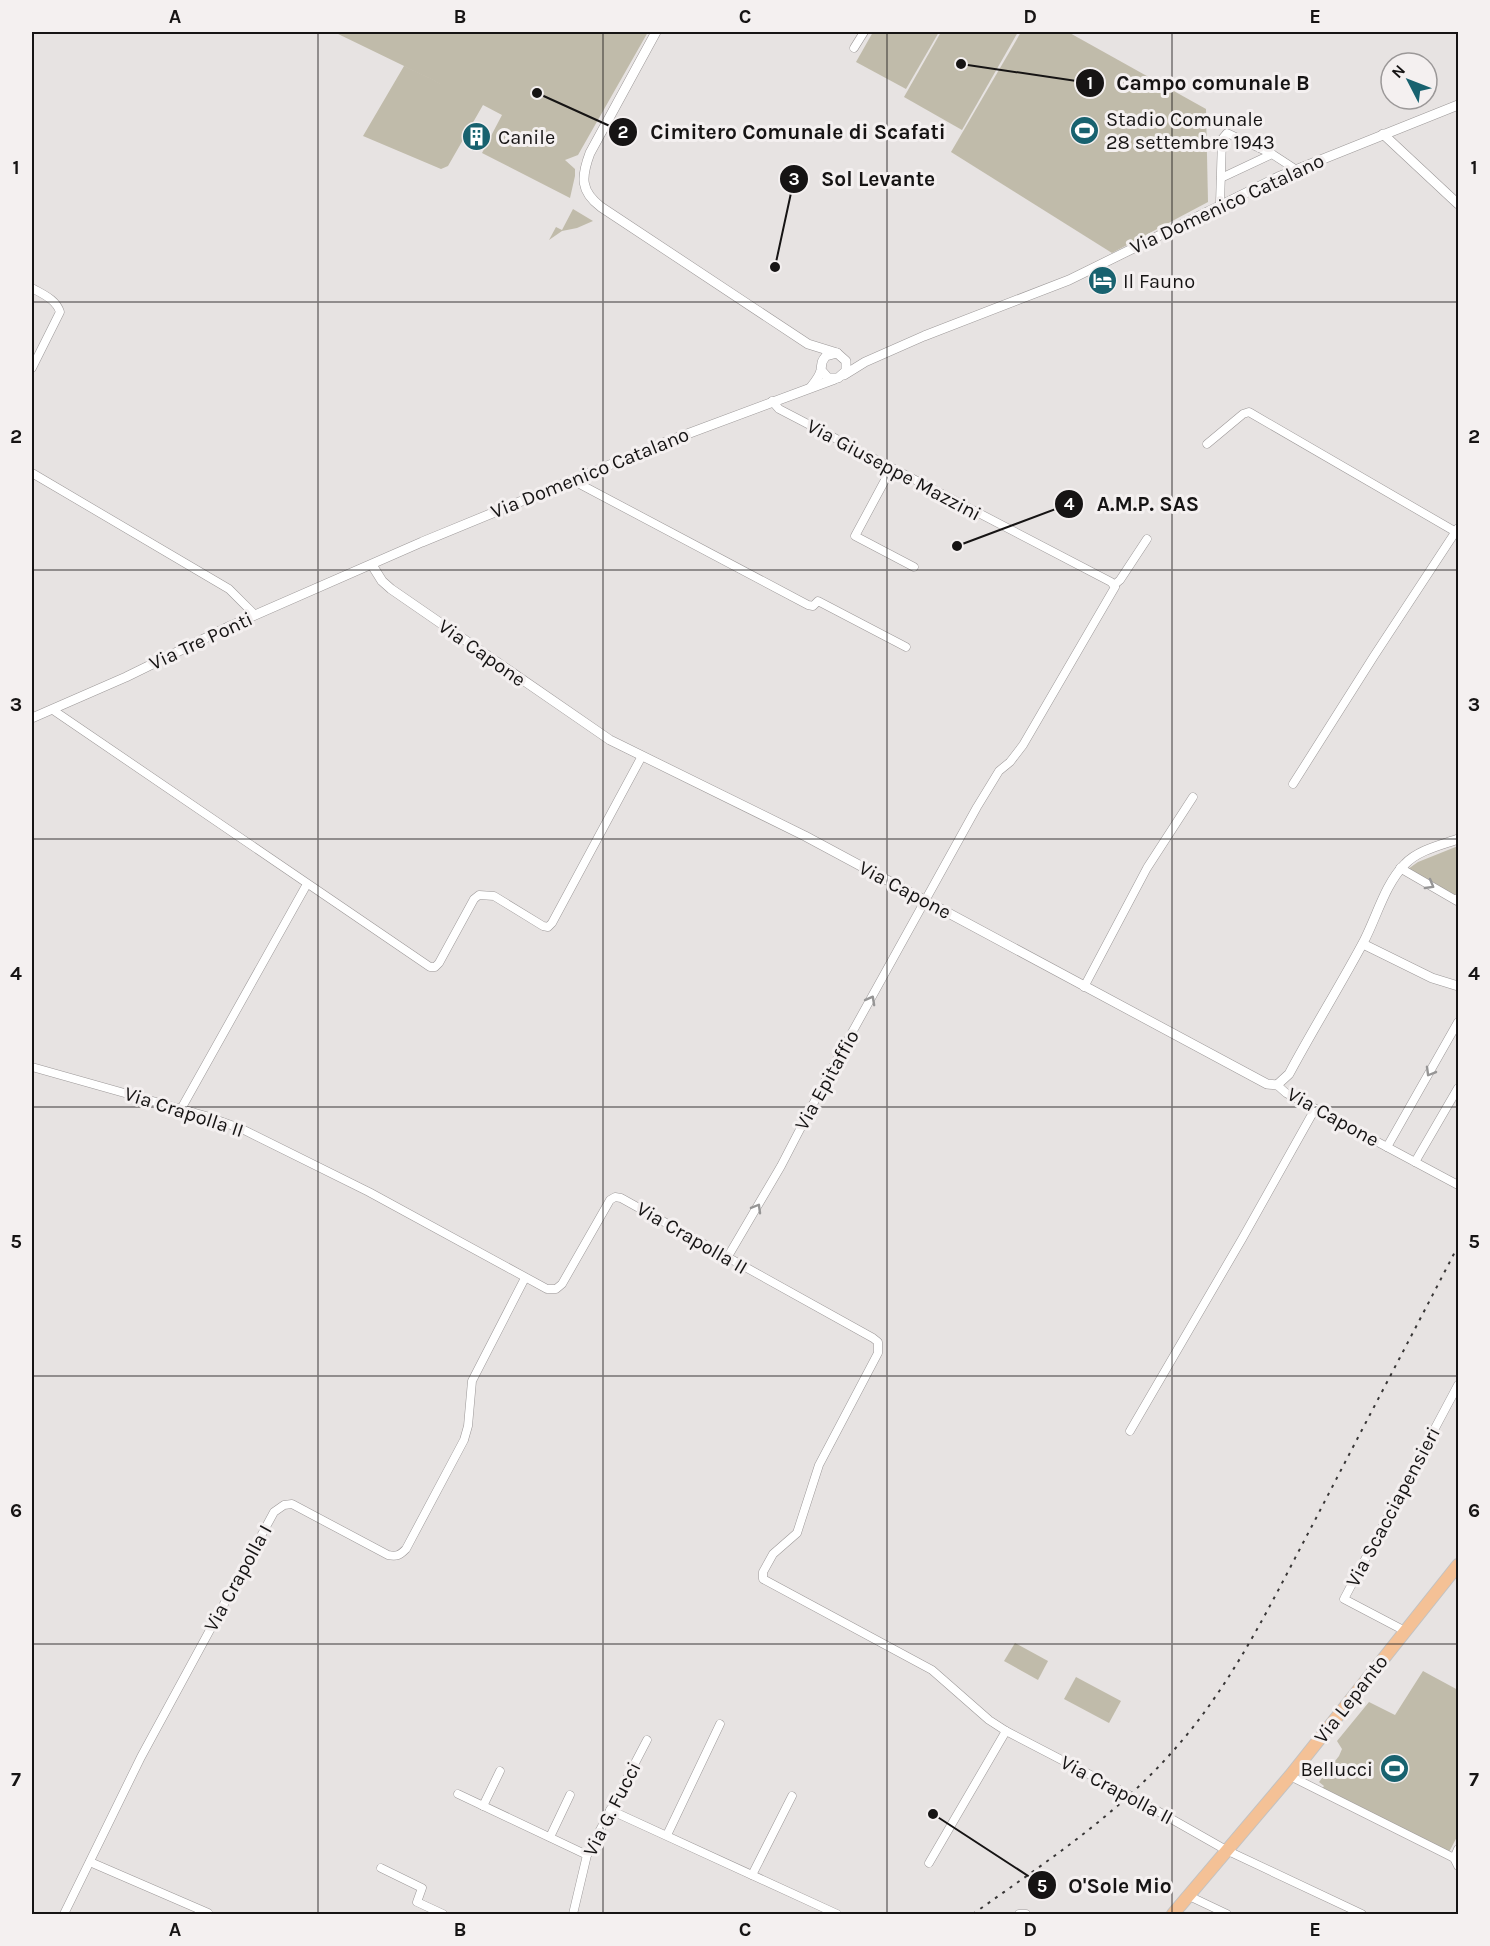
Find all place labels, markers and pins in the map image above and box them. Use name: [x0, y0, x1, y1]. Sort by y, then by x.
callout: Campo comunale B: [1075, 63, 1322, 102]
place label: Stadio Comunale 28 settembre 1943: [1106, 108, 1275, 154]
callout: Cimitero Comunale di Scafati: [608, 112, 958, 151]
sports icon: Stadio Comunale 28 settembre 1943: [1069, 115, 1101, 147]
building icon: Canile: [461, 121, 493, 153]
place label: Canile: [498, 126, 555, 149]
callout: Sol Levante: [779, 159, 947, 198]
hotel icon: Il Fauno: [1086, 265, 1118, 297]
place label: Il Fauno: [1123, 270, 1195, 293]
callout: A.M.P. SAS: [1054, 484, 1211, 523]
sports icon: Bellucci: [1378, 1753, 1410, 1785]
place label: Bellucci: [1300, 1758, 1373, 1781]
callout: O'Sole Mio: [1027, 1866, 1184, 1905]

